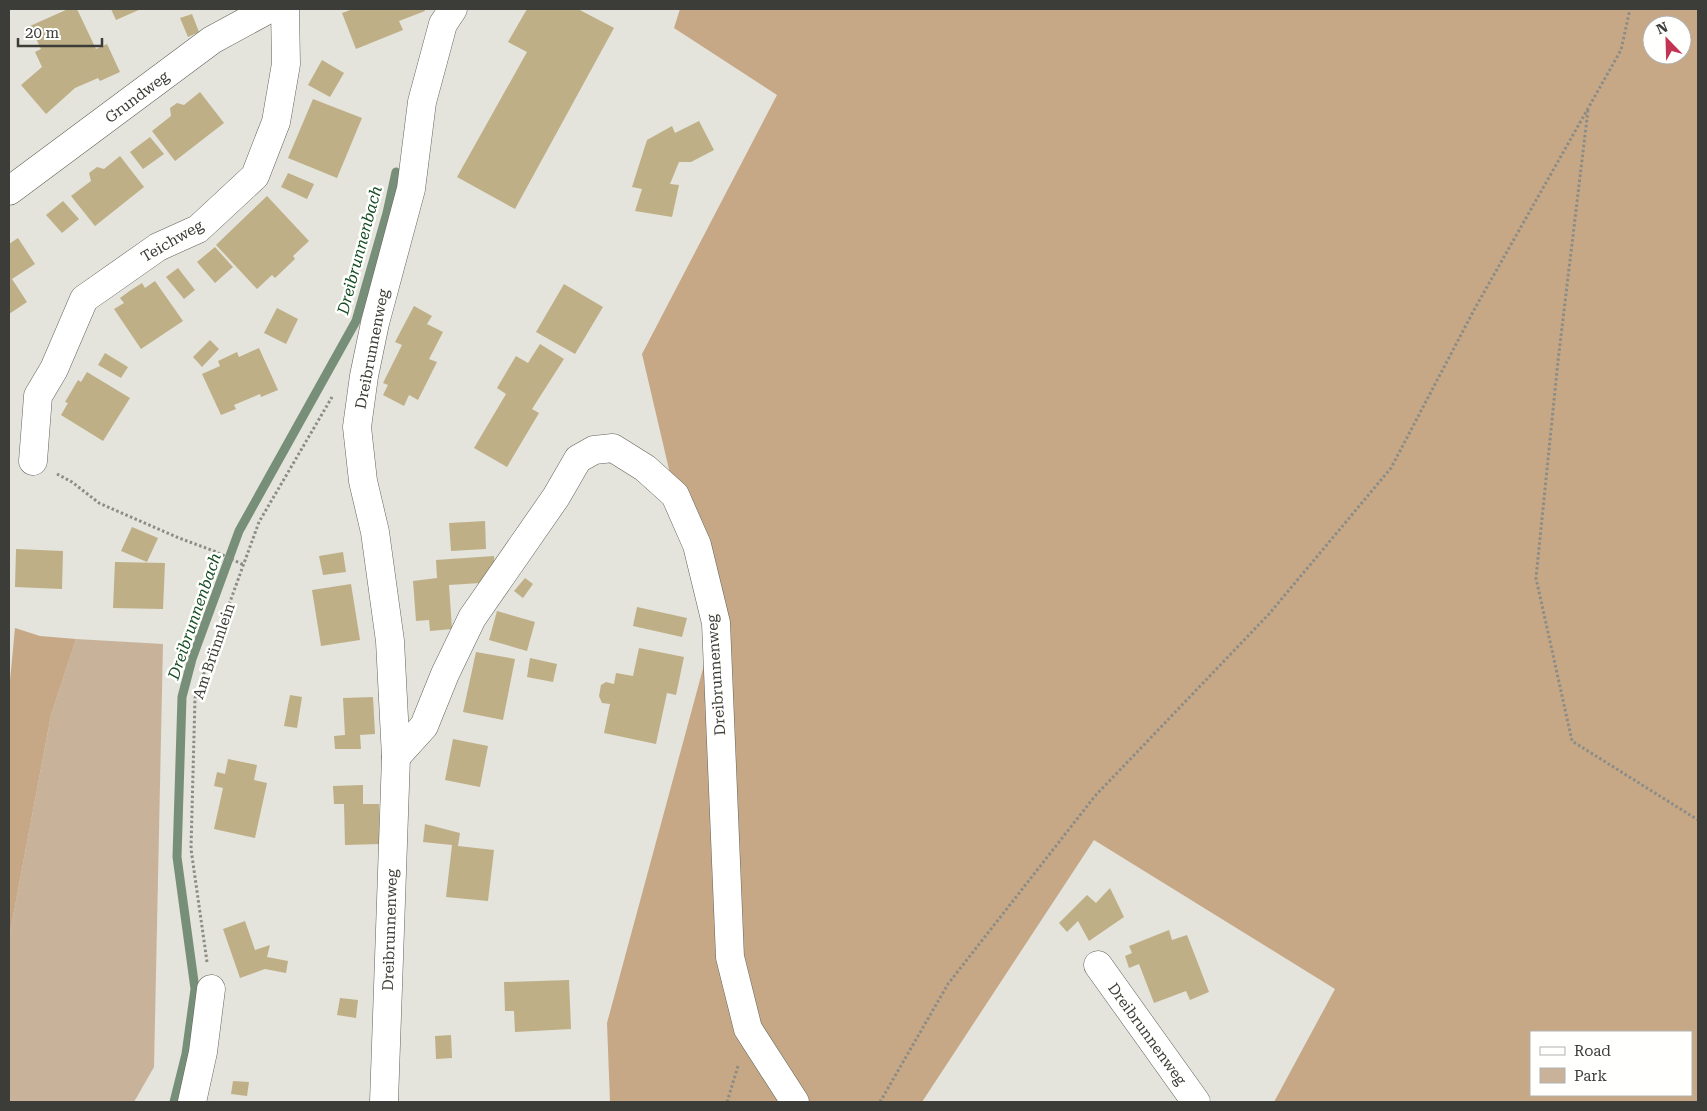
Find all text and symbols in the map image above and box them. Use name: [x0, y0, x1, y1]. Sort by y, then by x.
scale bar: [18, 15, 101, 47]
north arrow: [1642, 15, 1692, 65]
text: N: [1654, 18, 1670, 38]
text: 20 m: [25, 24, 60, 42]
street label: Grundweg: [101, 67, 173, 127]
water label: Dreibrunnenbach: [333, 183, 386, 318]
street label: Teichweg: [138, 216, 207, 266]
street label: Dreibrunnenweg: [352, 287, 393, 410]
water label: Dreibrunnenbach: [164, 550, 225, 683]
street label: Am Brünnlein: [189, 601, 239, 701]
street label: Dreibrunnenweg: [703, 613, 729, 736]
street label: Dreibrunnenweg: [379, 868, 401, 991]
street label: Dreibrunnenweg: [1104, 979, 1190, 1089]
legend: [1530, 1031, 1692, 1096]
text: Road: [1574, 1042, 1611, 1060]
text: Park: [1574, 1067, 1608, 1085]

